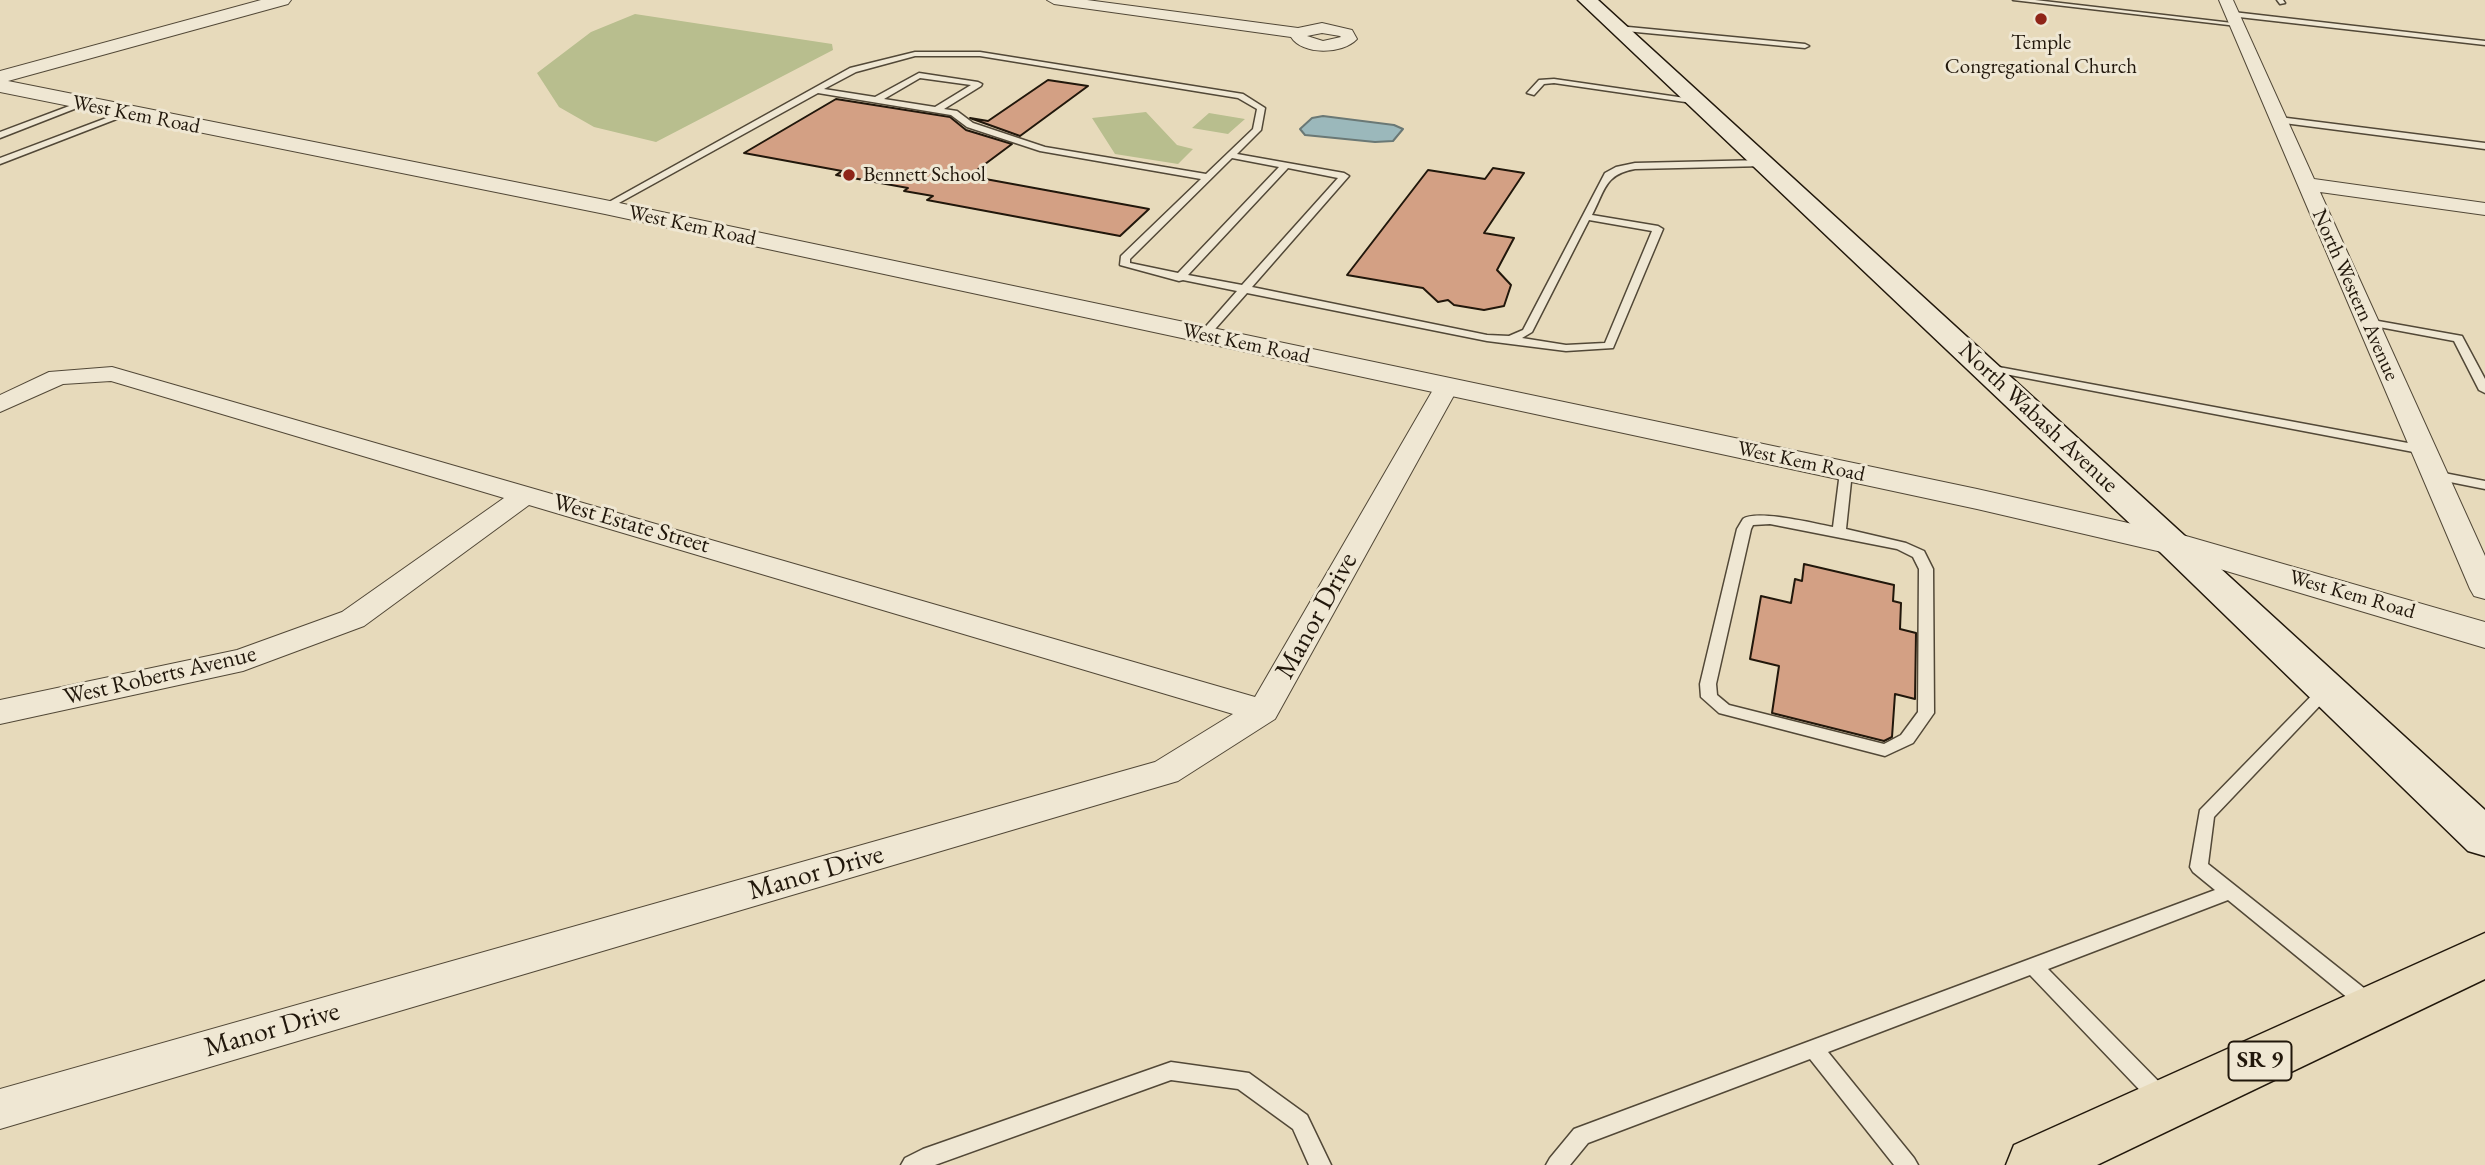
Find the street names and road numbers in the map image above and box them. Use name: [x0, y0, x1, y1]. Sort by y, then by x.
street label: West Kem Road: [70, 90, 202, 140]
street label: West Kem Road: [626, 200, 758, 252]
street label: North Western Avenue: [2306, 205, 2404, 385]
street label: West Kem Road: [1180, 318, 1312, 370]
street label: North Wabash Avenue: [1952, 337, 2124, 499]
street label: West Kem Road: [1735, 436, 1867, 488]
street label: West Estate Street: [549, 488, 713, 560]
street label: Manor Drive: [1269, 547, 1365, 685]
street label: West Kem Road: [2286, 565, 2418, 625]
street label: West Roberts Avenue: [61, 640, 259, 712]
street label: Manor Drive: [744, 838, 888, 908]
street label: Manor Drive: [200, 995, 344, 1065]
road number: SR 9: [2228, 1042, 2292, 1080]

